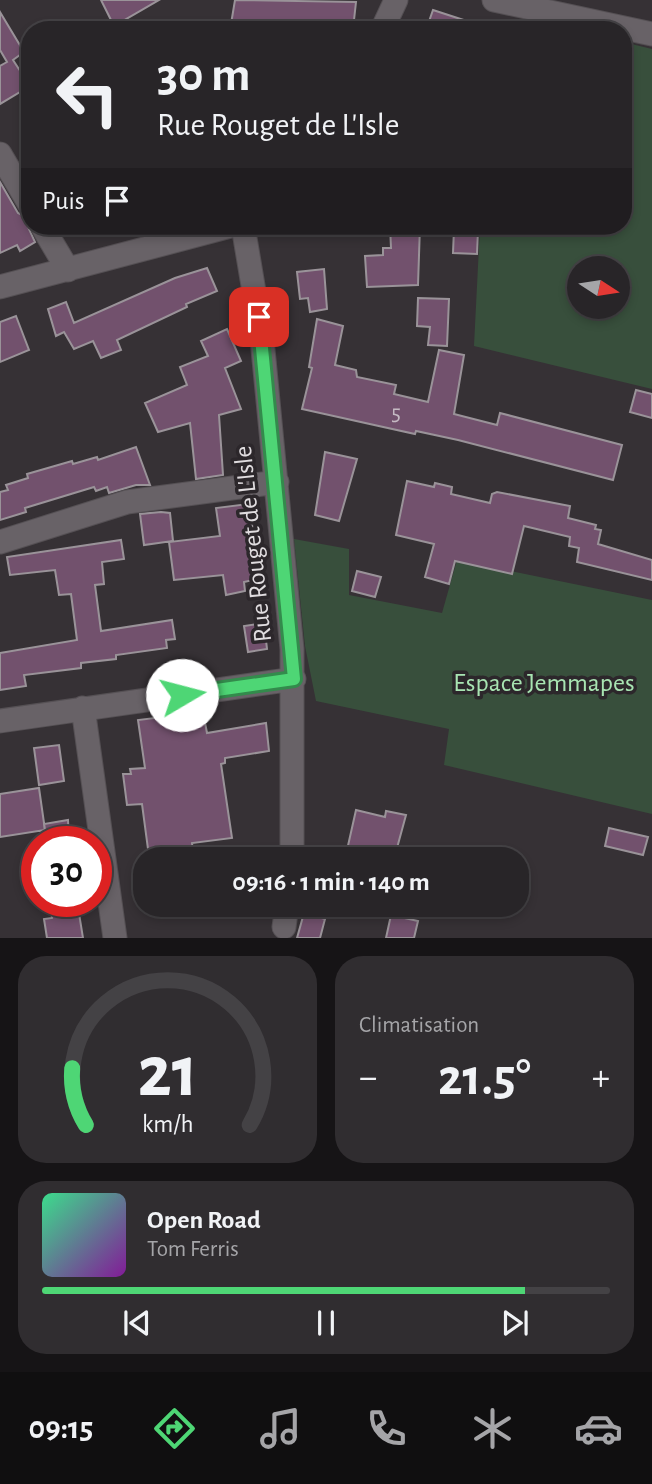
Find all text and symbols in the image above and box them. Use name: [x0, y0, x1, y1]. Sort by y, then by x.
icon: left: [42, 49, 133, 140]
text: 30 m: [157, 51, 251, 100]
text: Rue Rouget de L'Isle: [157, 109, 400, 141]
icon: arrive: [98, 182, 136, 220]
text: Puis: [42, 188, 84, 214]
north arrow: [567, 256, 630, 318]
map controls: [567, 256, 630, 319]
pin: [229, 287, 289, 347]
icon: arrive: [240, 298, 278, 336]
house number: 5: [391, 402, 401, 425]
street label: Rue Rouget de L'Isle: [230, 445, 276, 643]
position arrow: [145, 658, 219, 732]
park label: Espace Jemmapes: [453, 670, 635, 696]
speed limit sign: 30: [21, 826, 112, 917]
text: 09:16 · 1 min · 140 m: [232, 869, 430, 895]
text: Climatisation: [359, 1014, 479, 1037]
text: 21: [137, 1038, 198, 1111]
text: 21.5°: [438, 1052, 531, 1104]
text: −: [359, 1059, 377, 1097]
text: +: [592, 1059, 610, 1097]
text: km/h: [142, 1112, 193, 1137]
text: Open Road: [147, 1207, 261, 1233]
text: Tom Ferris: [147, 1238, 239, 1261]
icon: previous: [118, 1304, 156, 1342]
icon: pause: [307, 1304, 345, 1342]
icon: next: [496, 1304, 534, 1342]
icon: directions: [150, 1404, 199, 1453]
icon: music: [256, 1404, 305, 1453]
icon: phone: [362, 1404, 411, 1453]
icon: climate: [468, 1404, 517, 1453]
icon: car: [574, 1404, 623, 1453]
text: 09:15: [29, 1412, 93, 1444]

